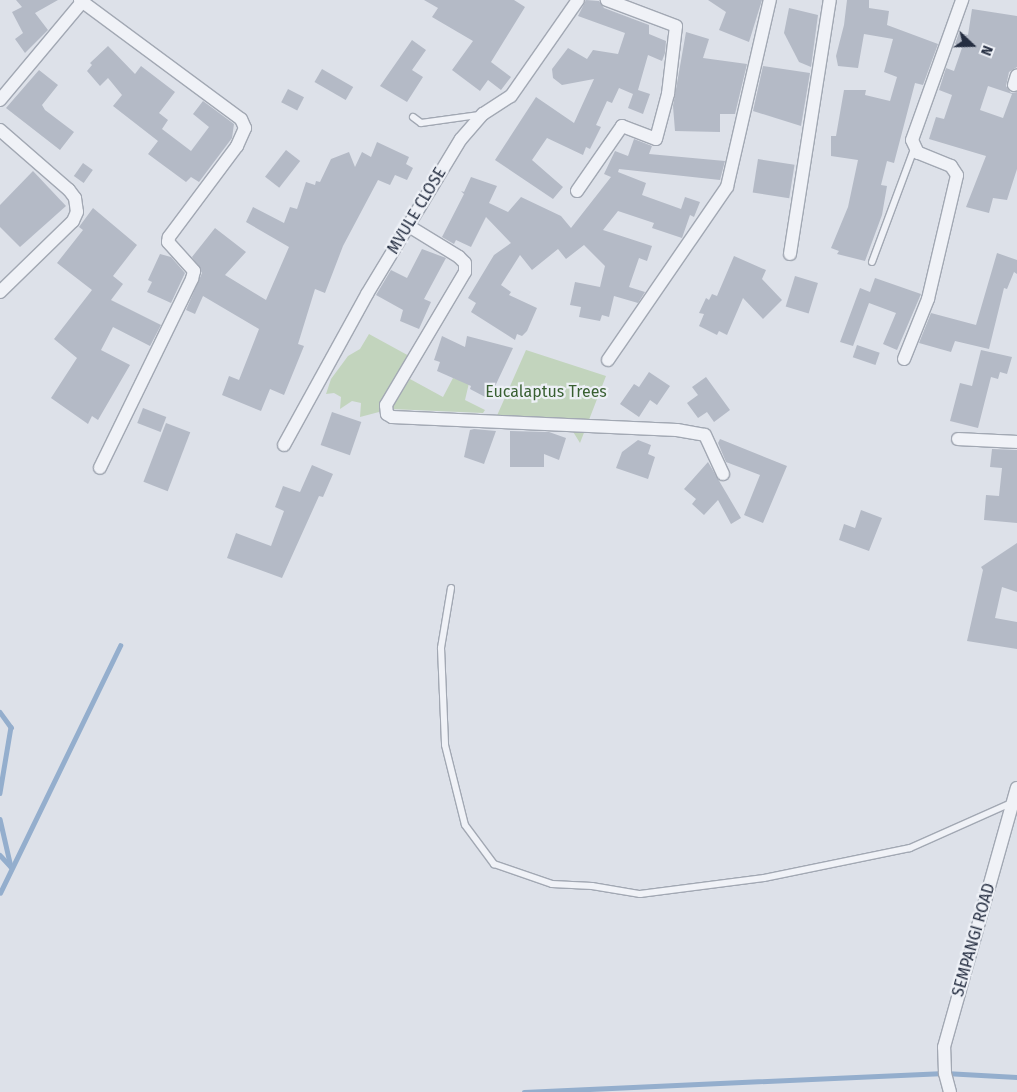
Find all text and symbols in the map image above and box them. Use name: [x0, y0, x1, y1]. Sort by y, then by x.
north arrow: [947, 20, 997, 70]
text: N: [977, 43, 996, 58]
street label: MVULE CLOSE: [384, 164, 450, 258]
park label: Eucalaptus Trees: [485, 382, 607, 402]
street label: SEMPANGI ROAD: [949, 881, 999, 999]

